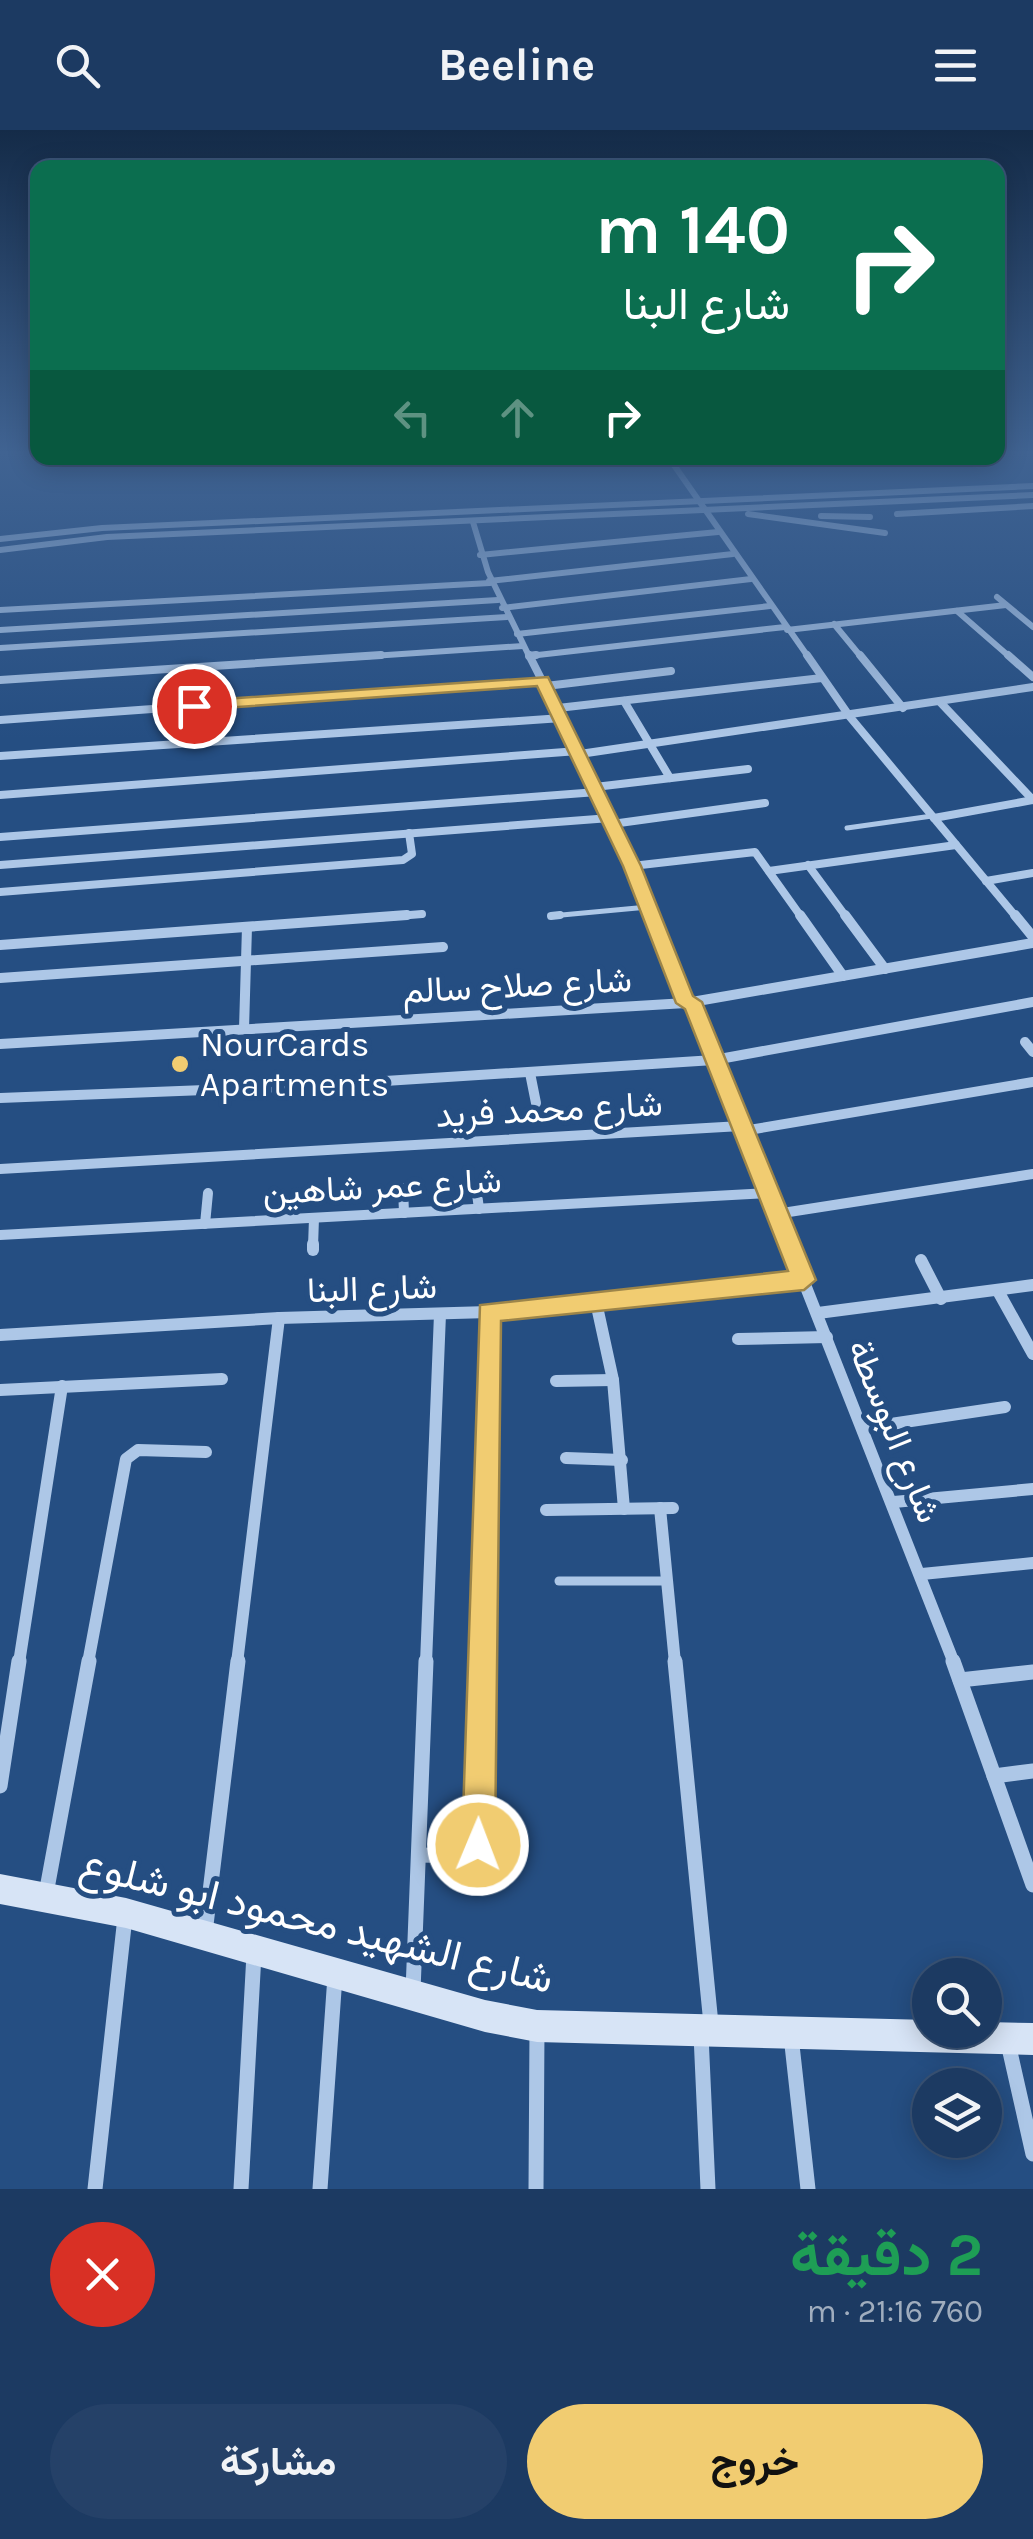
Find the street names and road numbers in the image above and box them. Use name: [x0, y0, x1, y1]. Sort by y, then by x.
street label: شارع صلاح سالم: [401, 959, 633, 1015]
street label: شارع محمد فريد: [434, 1083, 664, 1139]
street label: شارع عمر شاهين: [262, 1160, 503, 1216]
street label: شارع البنا: [306, 1266, 438, 1314]
street label: شارع البوسطة: [836, 1334, 950, 1530]
street label: شارع الشهيد محمود ابو شلوع: [74, 1838, 559, 2007]

